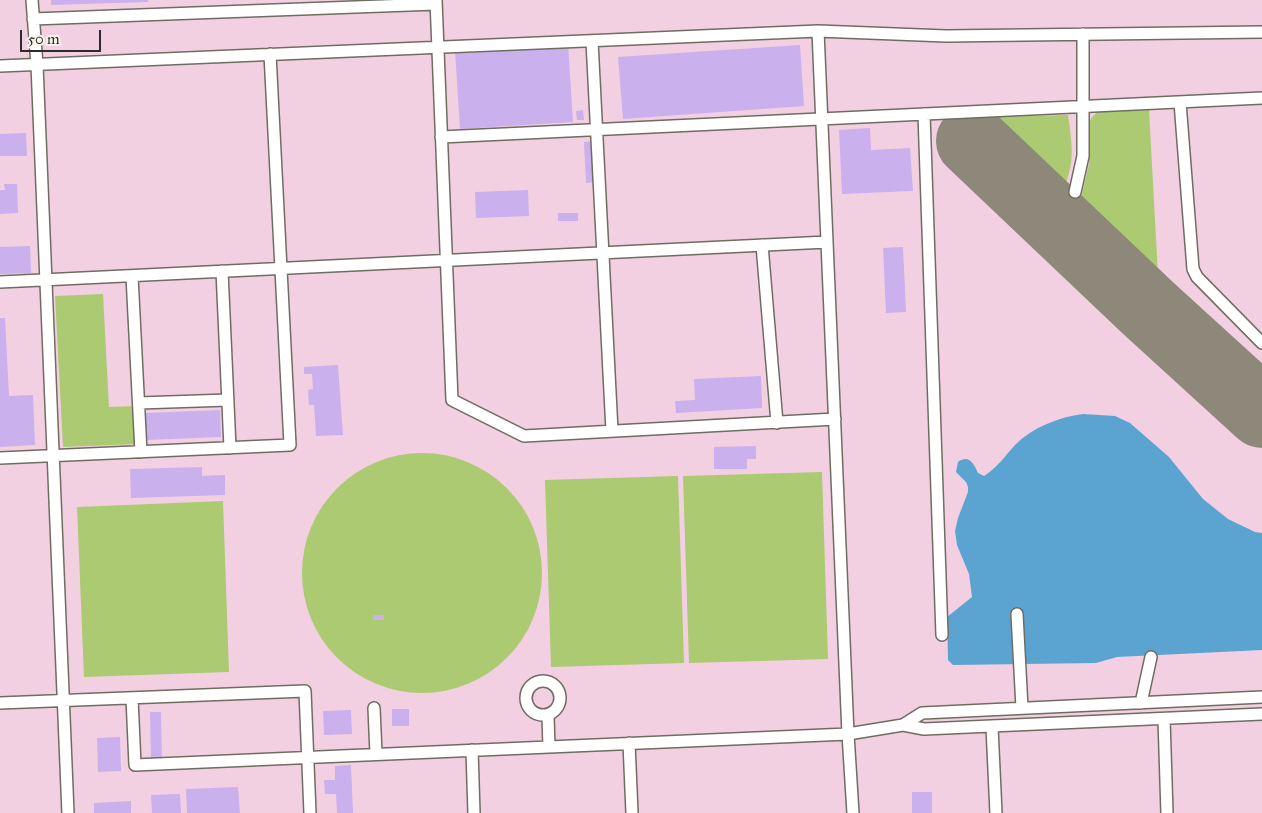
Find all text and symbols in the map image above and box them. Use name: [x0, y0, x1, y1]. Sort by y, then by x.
scale bar: [22, 20, 104, 52]
text: 50 m: [28, 30, 60, 48]

